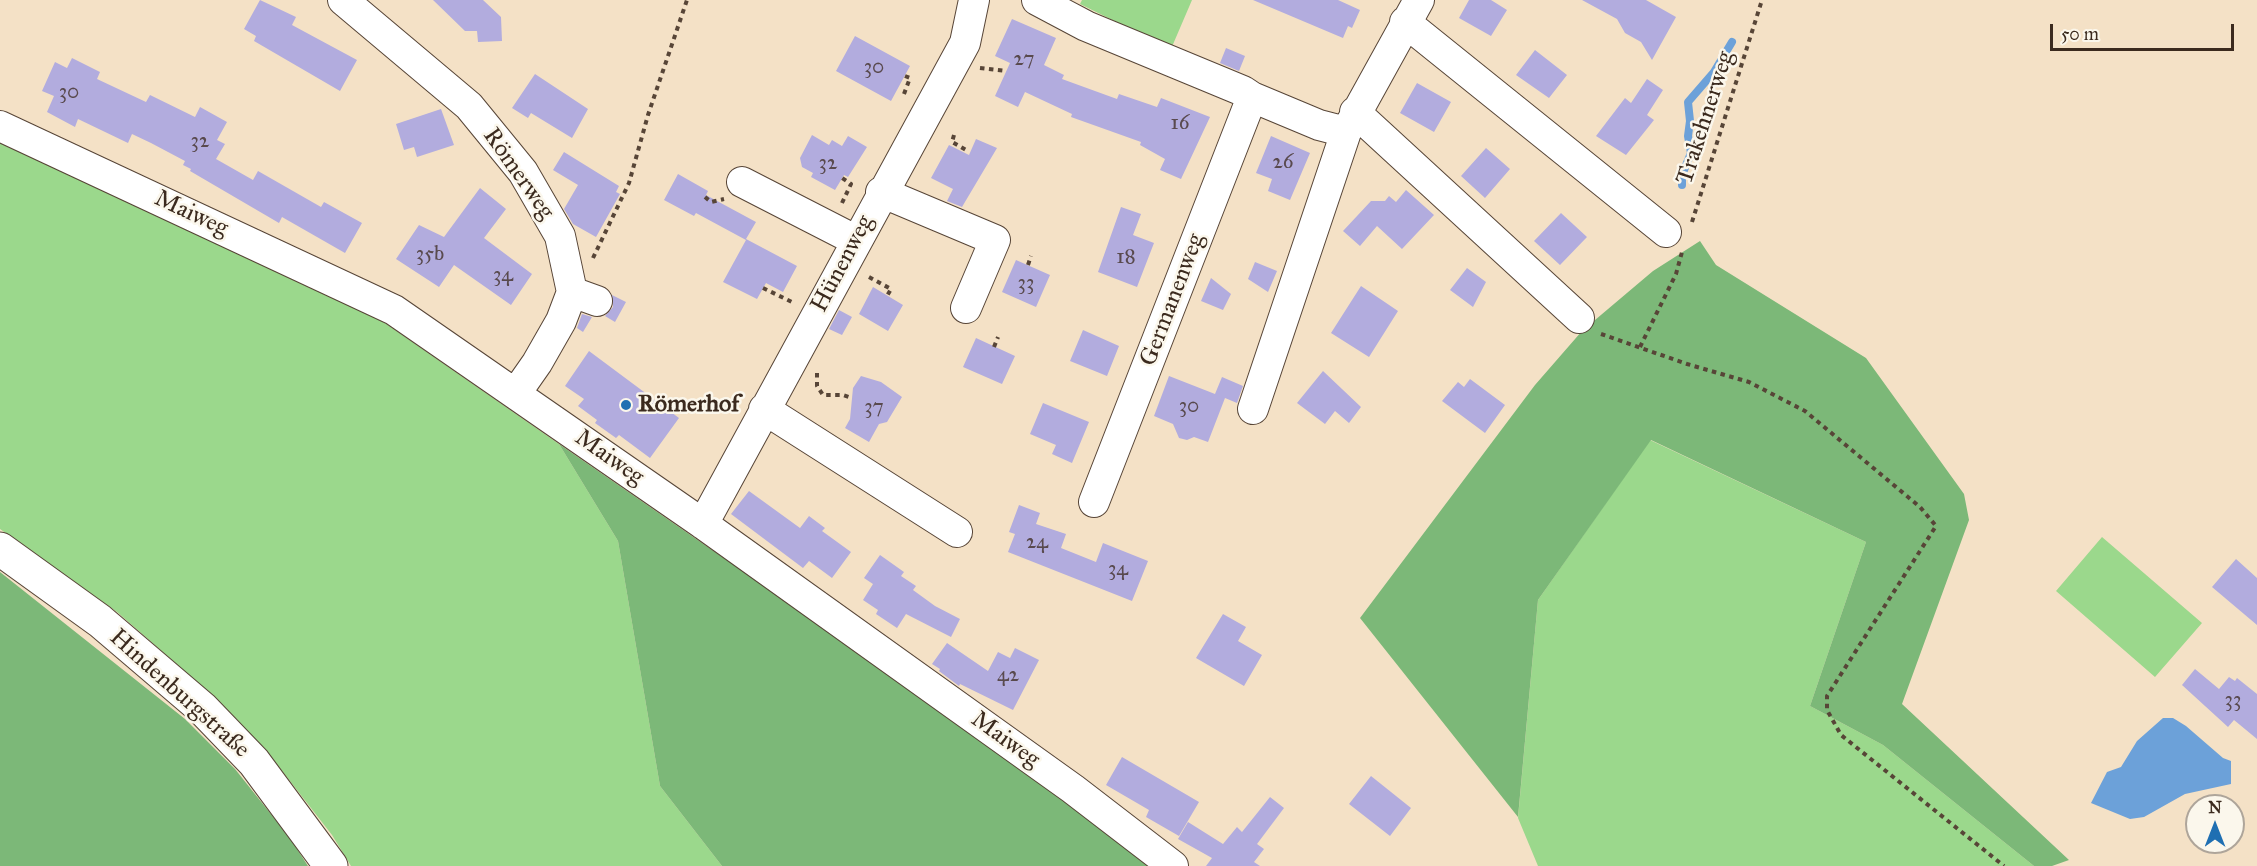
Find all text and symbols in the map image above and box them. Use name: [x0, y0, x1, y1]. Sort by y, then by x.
scale bar: [2053, 12, 2238, 50]
text: 50 m: [2061, 23, 2099, 45]
house number: 27: [1014, 47, 1034, 73]
street label: Trakehnerweg: [1671, 48, 1741, 188]
house number: 30: [864, 55, 884, 81]
house number: 30: [59, 80, 79, 106]
house number: 16: [1170, 111, 1190, 137]
street label: Römerweg: [476, 123, 560, 225]
house number: 32: [191, 129, 209, 155]
house number: 26: [1272, 150, 1294, 176]
house number: 32: [819, 151, 837, 177]
street label: Maiweg: [150, 184, 232, 244]
street label: Hünenweg: [805, 211, 881, 317]
street label: Germanenweg: [1135, 230, 1211, 370]
house number: 35b: [416, 242, 444, 268]
house number: 18: [1116, 245, 1136, 271]
house number: 34: [493, 263, 513, 289]
house number: 33: [1018, 271, 1034, 297]
place label: Römerhof: [638, 391, 739, 419]
house number: 30: [1179, 394, 1199, 420]
house number: 37: [864, 395, 884, 421]
marker: Römerhof: [619, 398, 633, 412]
street label: Maiweg: [569, 424, 649, 492]
house number: 24: [1026, 530, 1048, 556]
house number: 34: [1108, 557, 1128, 583]
street label: Hindenburgstraße: [103, 624, 255, 764]
house number: 42: [997, 663, 1019, 689]
house number: 33: [2225, 688, 2241, 714]
street label: Maiweg: [965, 705, 1045, 775]
north arrow: [2185, 794, 2245, 854]
text: N: [2208, 798, 2222, 817]

